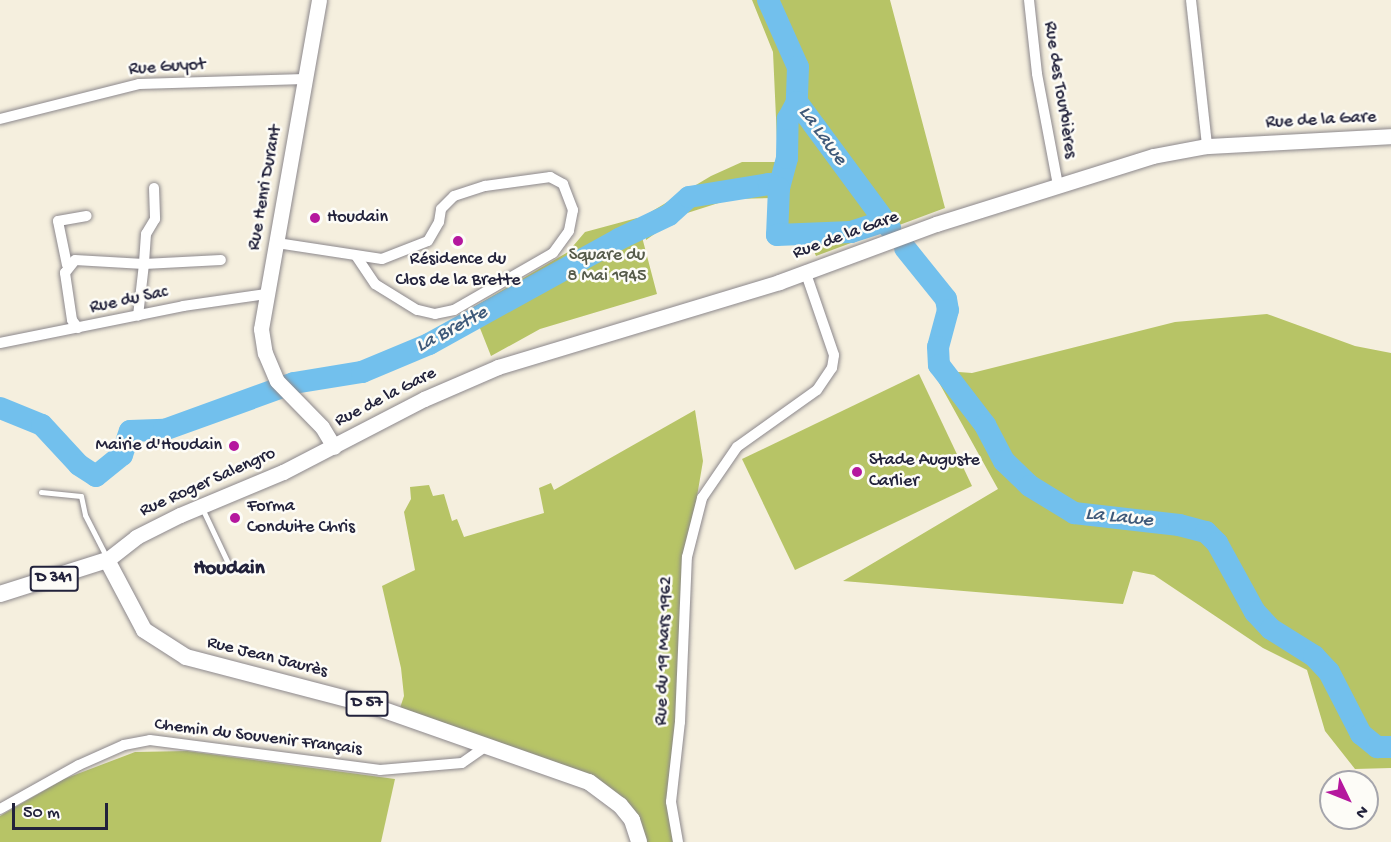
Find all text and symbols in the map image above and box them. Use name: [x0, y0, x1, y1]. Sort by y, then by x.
street label: Rue des Tourbières: [1038, 20, 1080, 160]
street label: Rue Guyot: [128, 55, 206, 81]
water label: La Lawe: [792, 102, 852, 170]
street label: Rue de la Gare: [1265, 107, 1377, 135]
street label: Rue Henri Durant: [244, 124, 288, 252]
place label: Houdain: [327, 207, 388, 229]
street label: Rue de la Gare: [790, 207, 902, 265]
marker: Houdain: [308, 211, 322, 225]
marker: Résidence du Clos de la Brette: [451, 234, 465, 248]
park label: Square du 8 Mai 1945: [567, 246, 647, 288]
place label: Résidence du Clos de la Brette: [395, 250, 521, 292]
street label: Rue du Sac: [88, 282, 170, 320]
water label: La Brette: [412, 301, 492, 359]
street label: Rue de la Gare: [332, 363, 440, 433]
place label: Mairie d'Houdain: [96, 435, 222, 457]
marker: Mairie d'Houdain: [227, 439, 241, 453]
street label: Rue Roger Salengro: [137, 443, 279, 523]
place label: Stade Auguste Carlier: [869, 451, 980, 494]
marker: Stade Auguste Carlier: [850, 465, 864, 479]
place label: Forma Conduite Chris: [247, 497, 355, 540]
water label: La Lawe: [1084, 503, 1154, 533]
marker: Forma Conduite Chris: [228, 511, 242, 525]
district label: Houdain: [193, 557, 265, 583]
road number: D 341: [28, 566, 80, 592]
street label: Rue du 19 Mars 1962: [652, 576, 678, 726]
street label: Rue Jean Jaurès: [205, 633, 329, 683]
road number: D 57: [344, 691, 389, 717]
street label: Chemin du Souvenir Français: [153, 715, 363, 761]
north arrow: [1319, 770, 1379, 830]
scale bar: [15, 791, 111, 829]
text: N: [1351, 801, 1372, 822]
text: 50 m: [23, 803, 60, 824]

